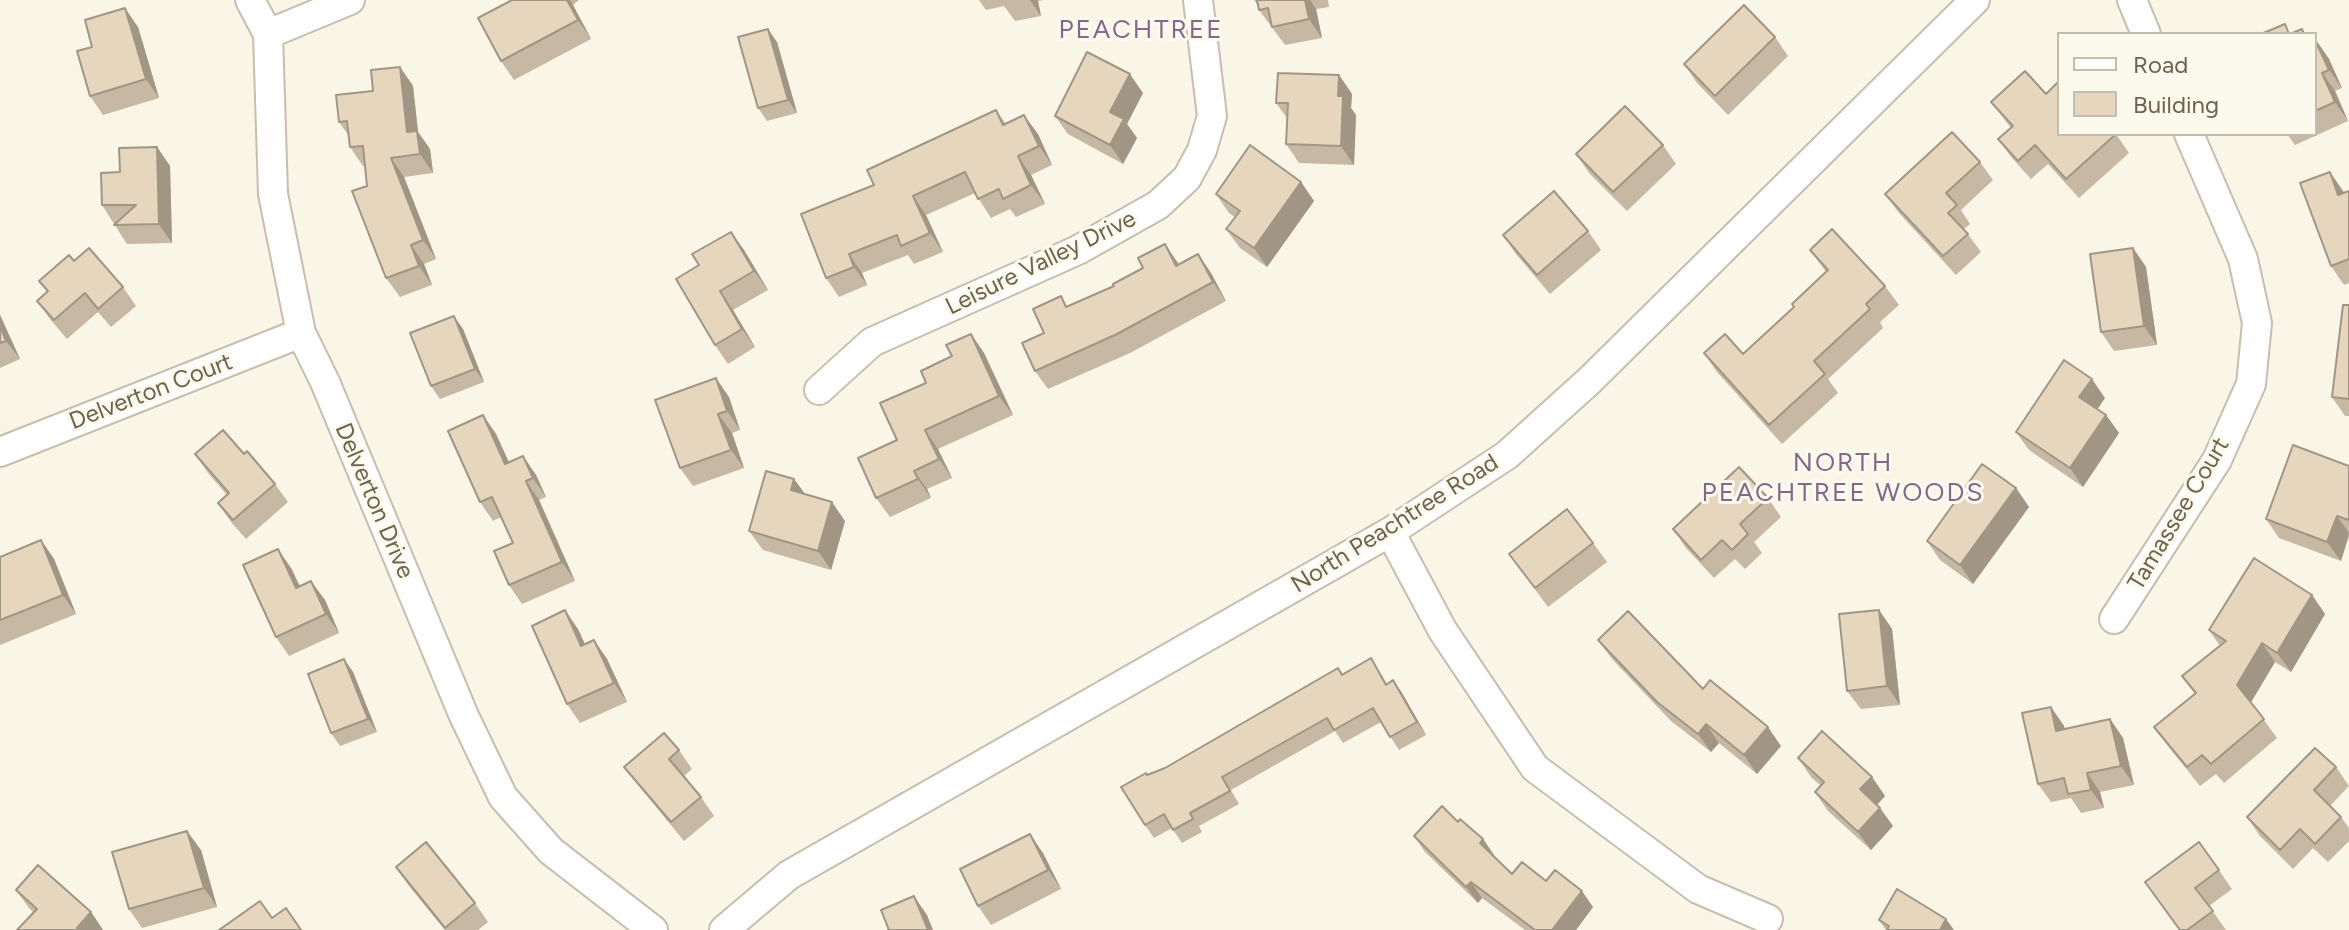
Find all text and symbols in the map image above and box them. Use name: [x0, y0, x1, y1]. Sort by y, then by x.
district label: PEACHTREE: [1058, 14, 1224, 46]
legend: [2057, 32, 2317, 136]
text: Road: [2133, 50, 2188, 79]
text: Building: [2133, 90, 2219, 119]
street label: Leisure Valley Drive: [941, 204, 1141, 322]
street label: Delverton Court: [65, 348, 237, 436]
street label: Delverton Drive: [328, 419, 420, 583]
street label: Tamassee Court: [2122, 432, 2236, 596]
district label: NORTH PEACHTREE WOODS: [1702, 447, 1984, 508]
street label: North Peachtree Road: [1286, 448, 1504, 600]

